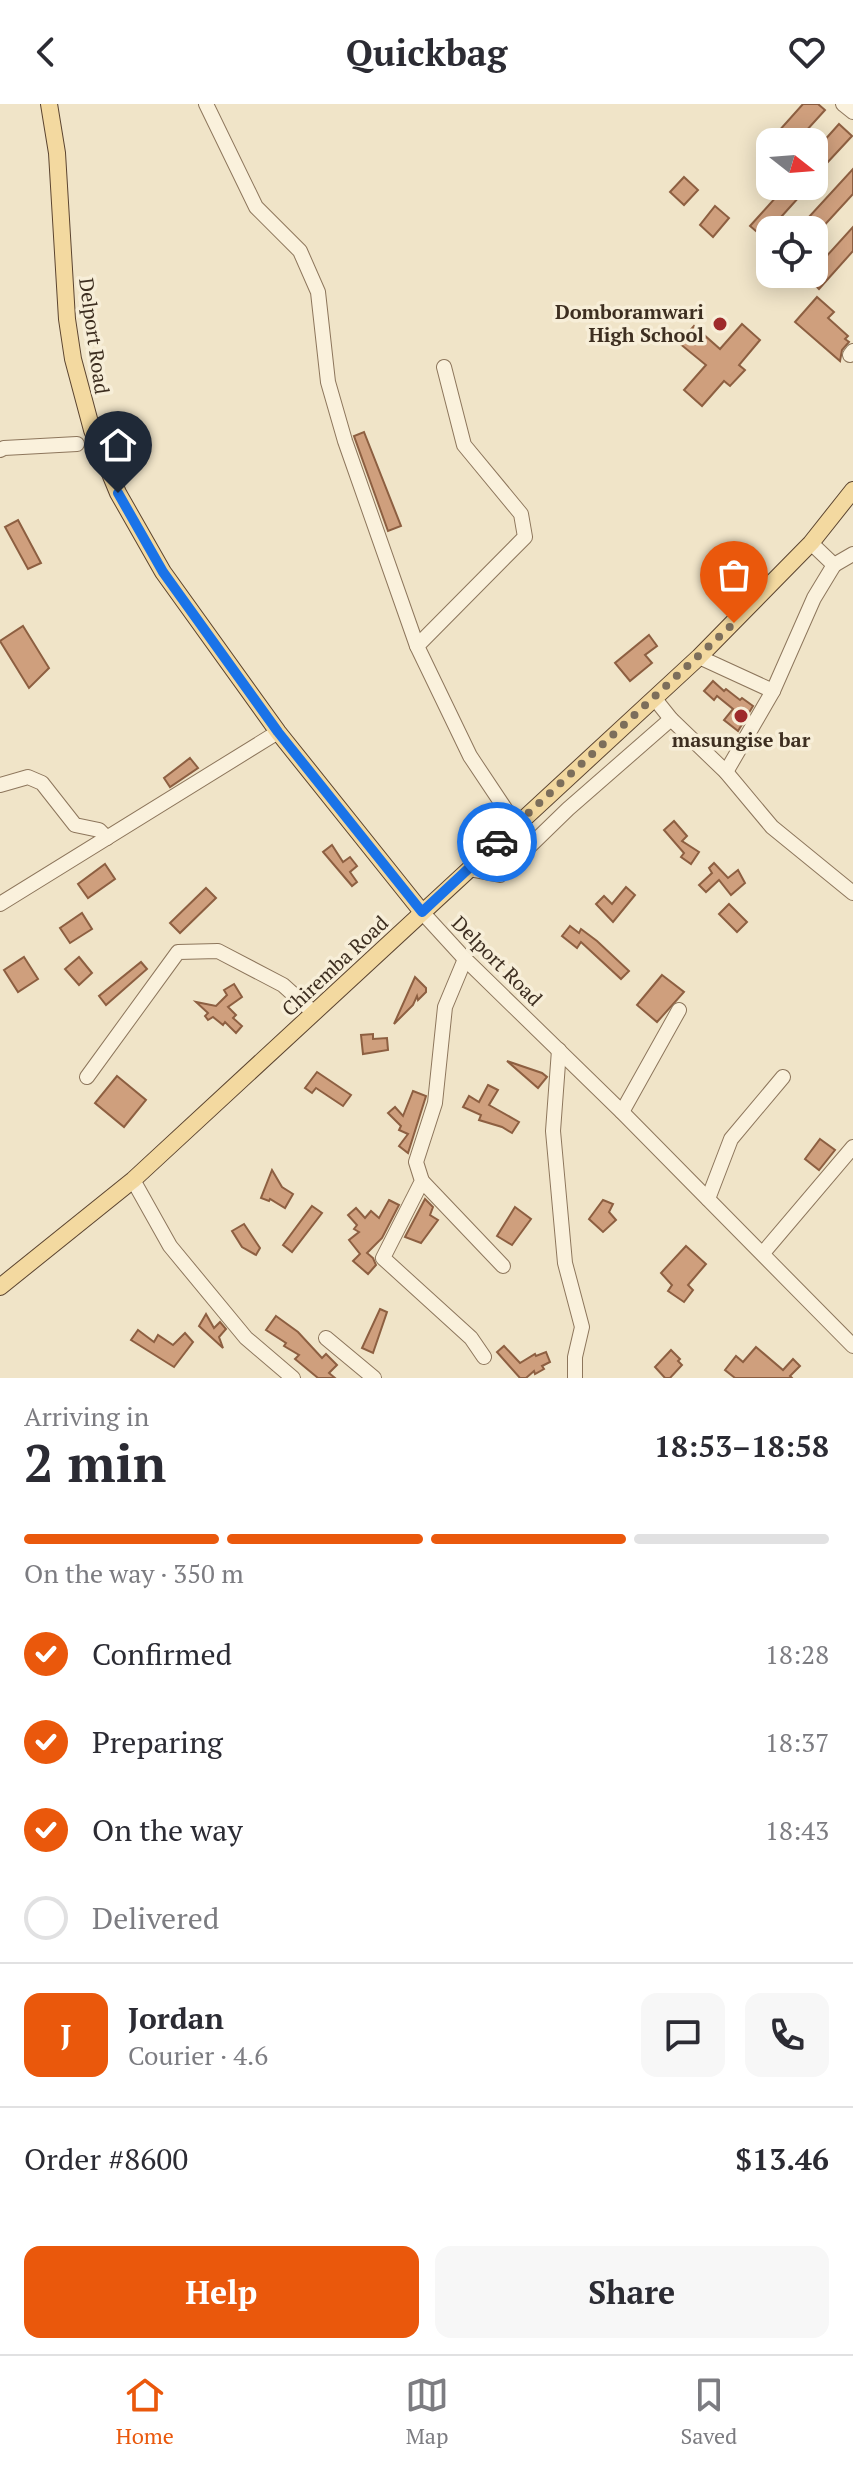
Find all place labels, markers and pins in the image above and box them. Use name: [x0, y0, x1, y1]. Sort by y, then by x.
place label: Domboramwari High School: [555, 298, 704, 348]
marker: Domboramwari High School: [711, 315, 729, 333]
pin: [84, 411, 152, 493]
pin: [700, 541, 768, 623]
marker: masungise bar: [732, 707, 750, 725]
place label: masungise bar: [672, 726, 811, 753]

